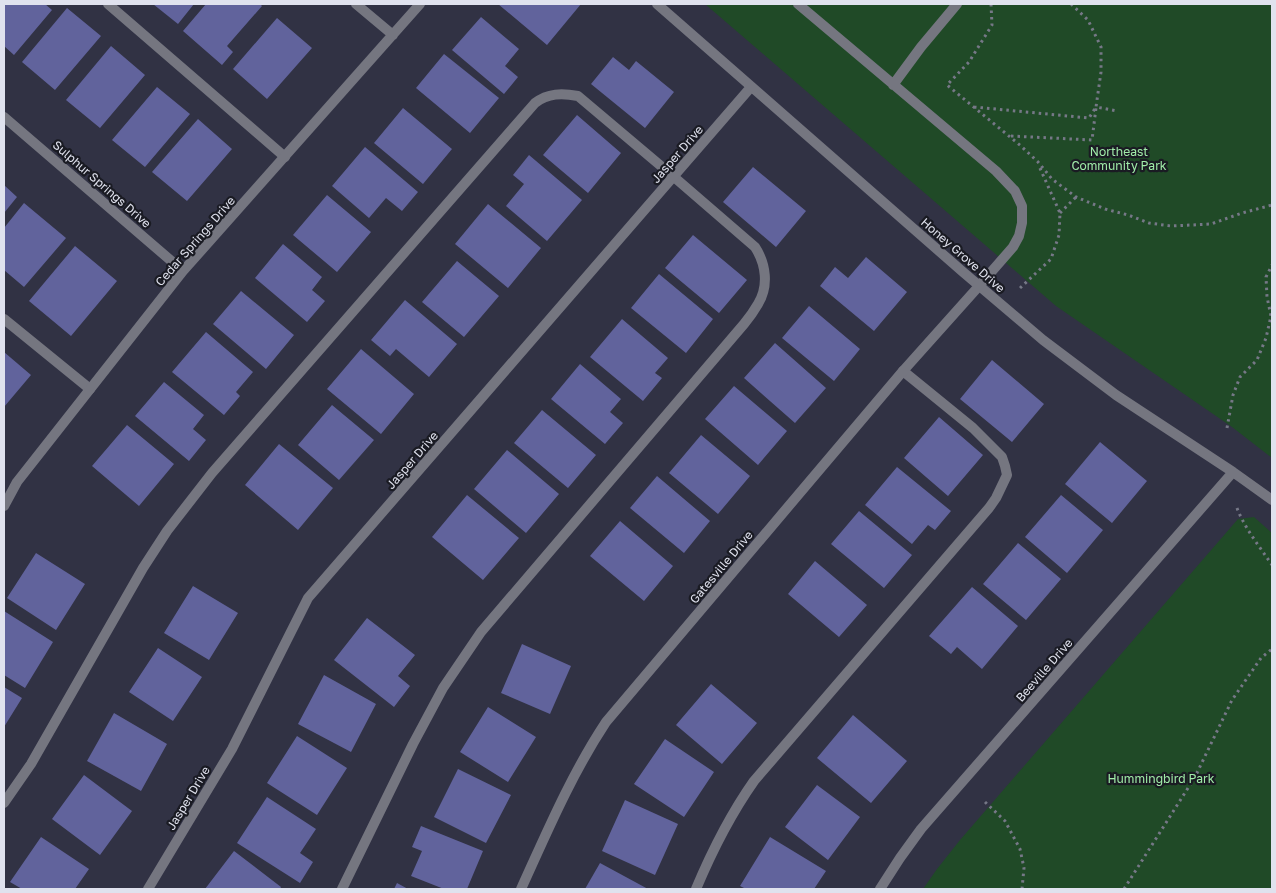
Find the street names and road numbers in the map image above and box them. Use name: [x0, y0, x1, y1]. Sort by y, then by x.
street label: Jasper Drive: [648, 122, 706, 186]
street label: Sulphur Springs Drive: [50, 137, 154, 231]
street label: Cedar Springs Drive: [152, 193, 238, 289]
street label: Honey Grove Drive: [918, 214, 1008, 296]
street label: Jasper Drive: [383, 428, 441, 492]
street label: Gatesville Drive: [686, 528, 756, 606]
street label: Beeville Drive: [1012, 635, 1076, 705]
street label: Jasper Drive: [163, 763, 213, 833]

